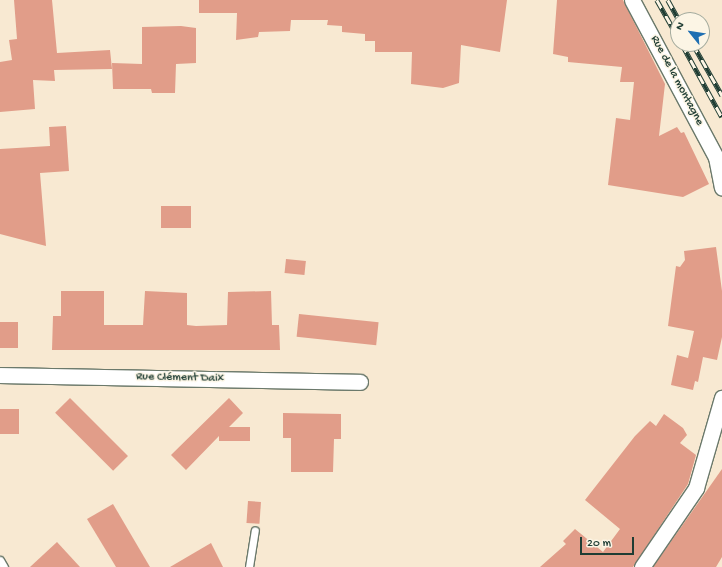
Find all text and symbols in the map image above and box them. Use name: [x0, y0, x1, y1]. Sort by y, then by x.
north arrow: [670, 12, 710, 52]
text: N: [673, 20, 687, 33]
street label: Rue de la montagne: [646, 34, 706, 128]
street label: Rue Clément Daix: [136, 371, 224, 387]
scale bar: [582, 529, 636, 555]
text: 20 m: [587, 537, 611, 551]

